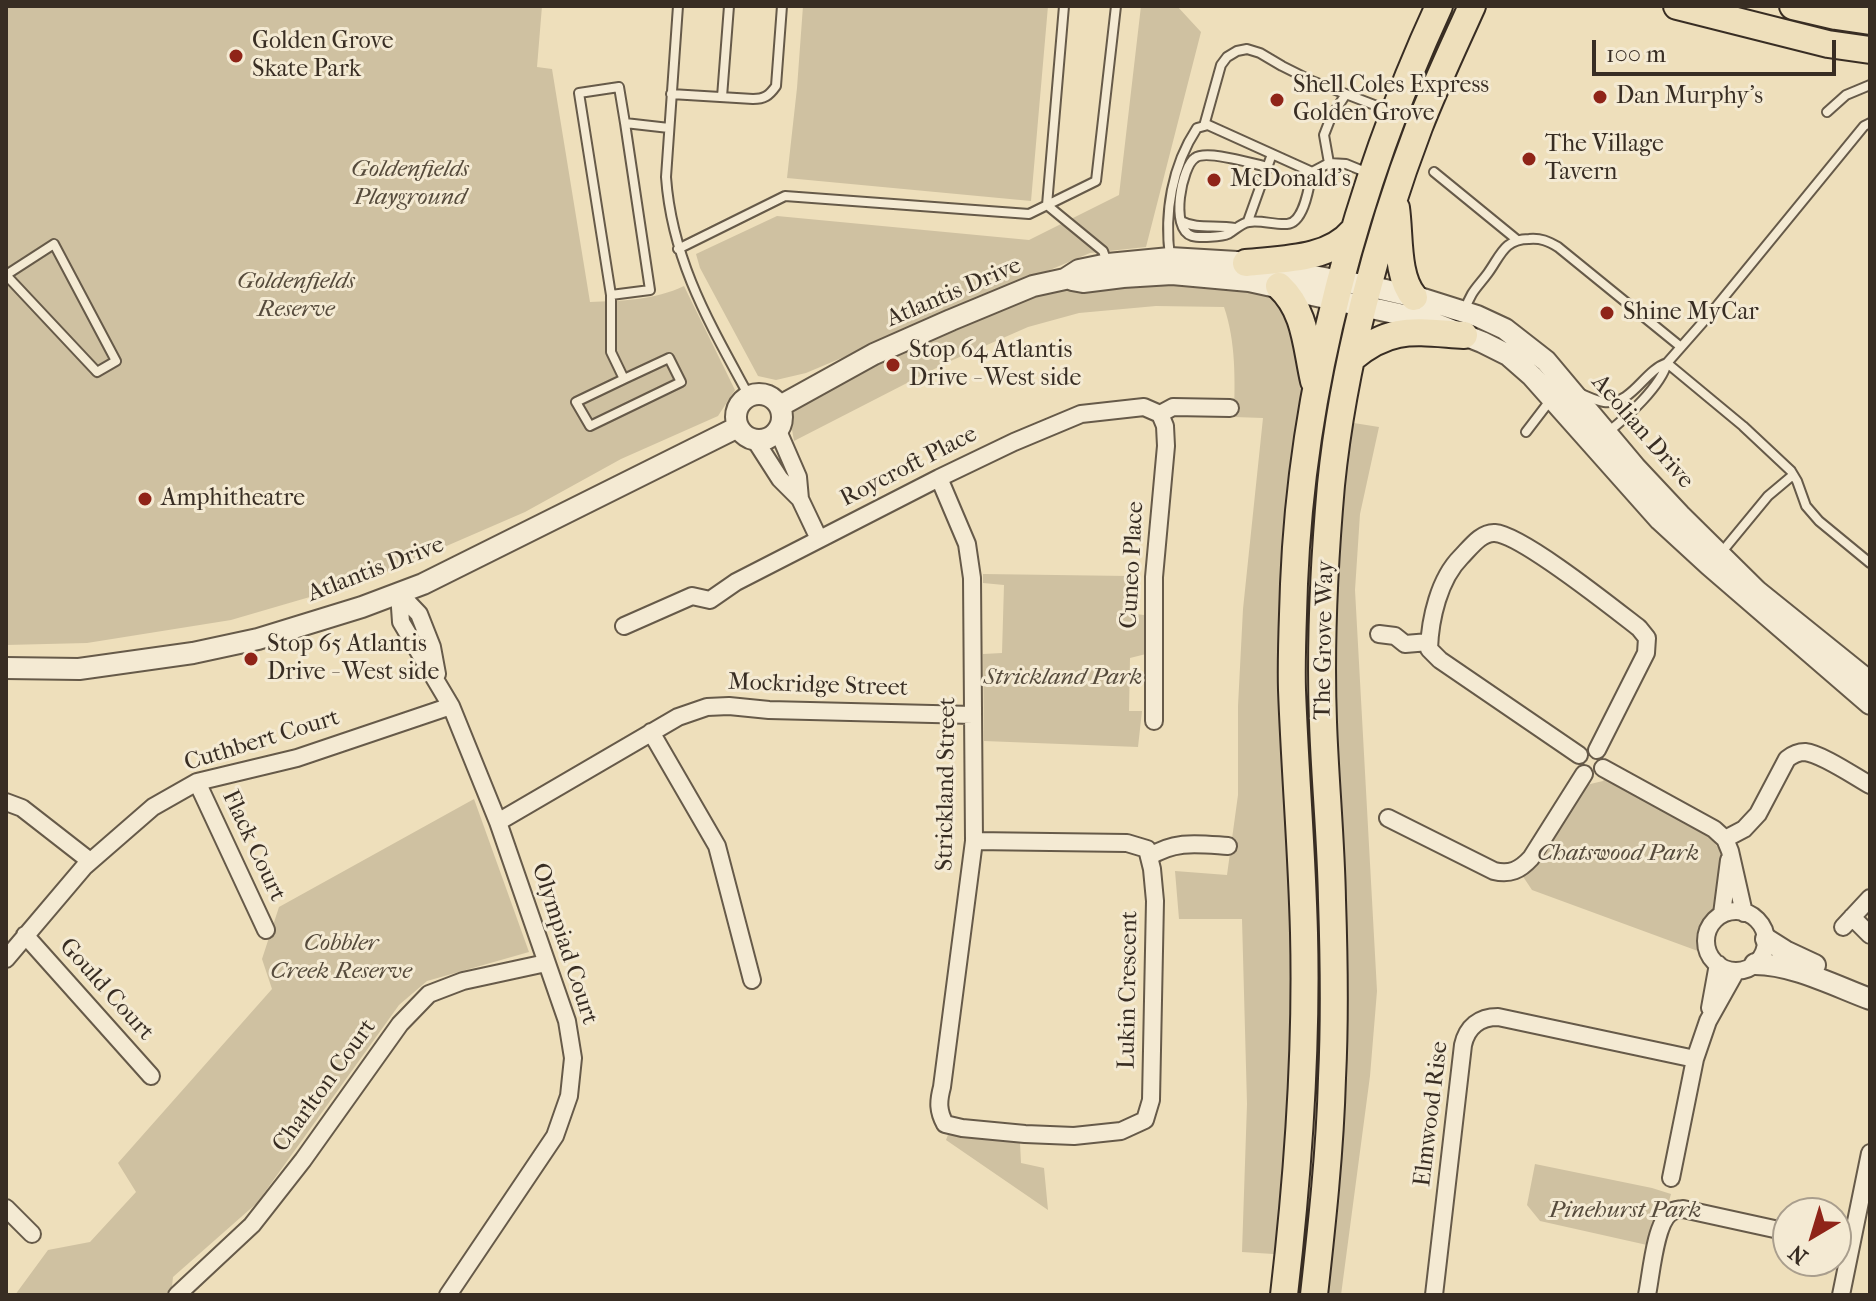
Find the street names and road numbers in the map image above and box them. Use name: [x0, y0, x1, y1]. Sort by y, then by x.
street label: Atlantis Drive: [882, 252, 1026, 334]
street label: Aeolian Drive: [1585, 369, 1699, 495]
street label: Roycroft Place: [836, 420, 982, 514]
street label: Cuneo Place: [1115, 501, 1151, 629]
street label: Atlantis Drive: [304, 531, 448, 609]
street label: The Grove Way: [1309, 560, 1341, 720]
street label: Mockridge Street: [727, 668, 909, 704]
street label: Strickland Street: [931, 697, 963, 871]
street label: Cuthbert Court: [181, 704, 343, 778]
street label: Flack Court: [215, 786, 291, 906]
street label: Olympiad Court: [524, 860, 604, 1028]
street label: Lukin Crescent: [1113, 911, 1145, 1069]
street label: Gould Court: [53, 933, 159, 1047]
street label: Charlton Court: [267, 1014, 383, 1158]
street label: Elmwood Rise: [1409, 1040, 1455, 1188]

